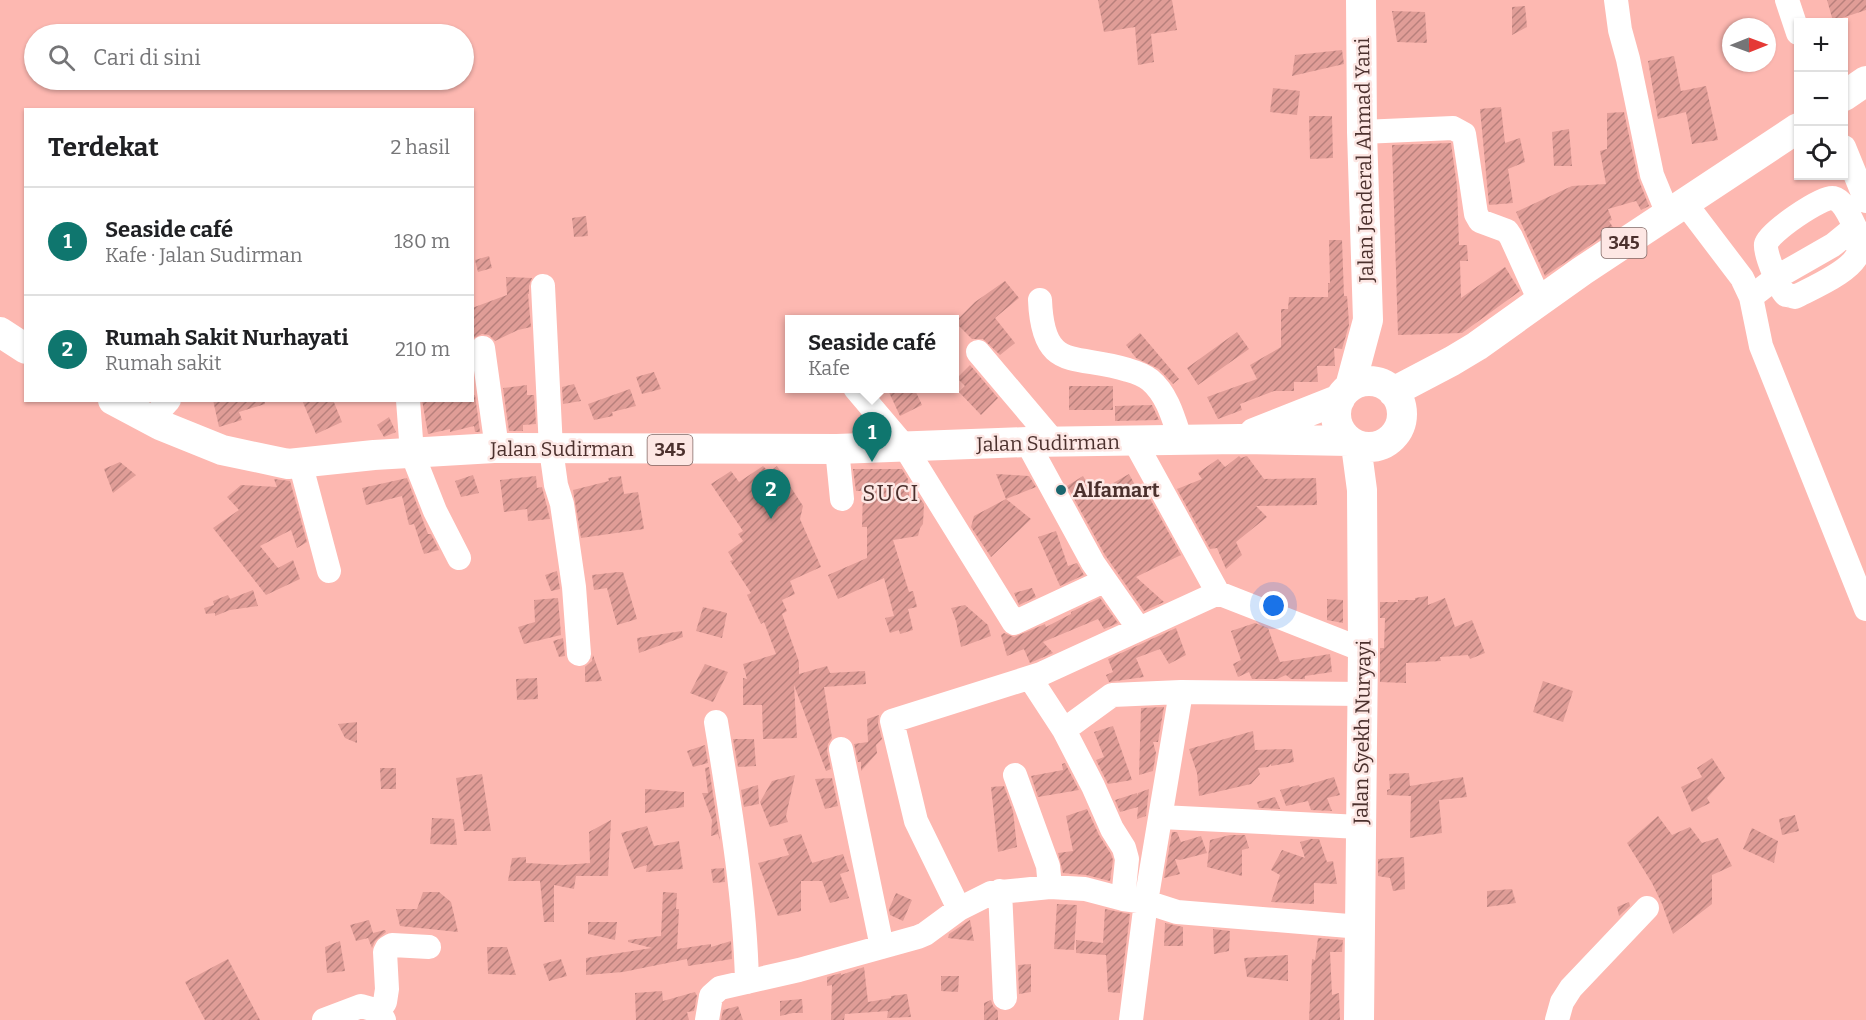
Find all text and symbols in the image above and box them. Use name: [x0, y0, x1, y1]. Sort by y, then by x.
north arrow: [1722, 18, 1776, 72]
map controls: [1794, 18, 1848, 180]
button: +: [1794, 18, 1848, 72]
search box: [24, 24, 474, 90]
street label: Jalan Jenderal Ahmad Yani: [1350, 37, 1378, 284]
icon: search: [45, 41, 78, 74]
text: Cari di sini: [93, 44, 201, 71]
button: −: [1794, 72, 1848, 126]
button: locate: [1794, 126, 1848, 180]
text: Terdekat: [48, 132, 159, 163]
text: 2 hasil: [390, 135, 450, 159]
text: Seaside café: [105, 216, 233, 243]
road number: 345: [1602, 228, 1646, 258]
text: 1: [63, 229, 72, 253]
text: 180 m: [394, 229, 450, 253]
text: Kafe · Jalan Sudirman: [105, 243, 303, 267]
popup: [785, 315, 959, 393]
text: Rumah Sakit Nurhayati: [105, 324, 348, 351]
text: Seaside café: [808, 329, 936, 356]
text: 2: [62, 337, 73, 361]
text: 210 m: [395, 337, 450, 361]
text: Rumah sakit: [105, 351, 221, 375]
text: Kafe: [808, 356, 850, 380]
pin: 1: [852, 412, 892, 462]
street label: Jalan Sudirman: [975, 430, 1120, 456]
road number: 345: [648, 435, 692, 465]
street label: Jalan Sudirman: [489, 437, 634, 461]
pin: 2: [752, 470, 790, 519]
place label: Alfamart: [1073, 478, 1160, 502]
district label: SUCI: [862, 480, 920, 507]
marker: Alfamart: [1054, 483, 1068, 497]
your location: [1259, 591, 1288, 620]
street label: Jalan Syekh Nuryayi: [1348, 640, 1376, 825]

